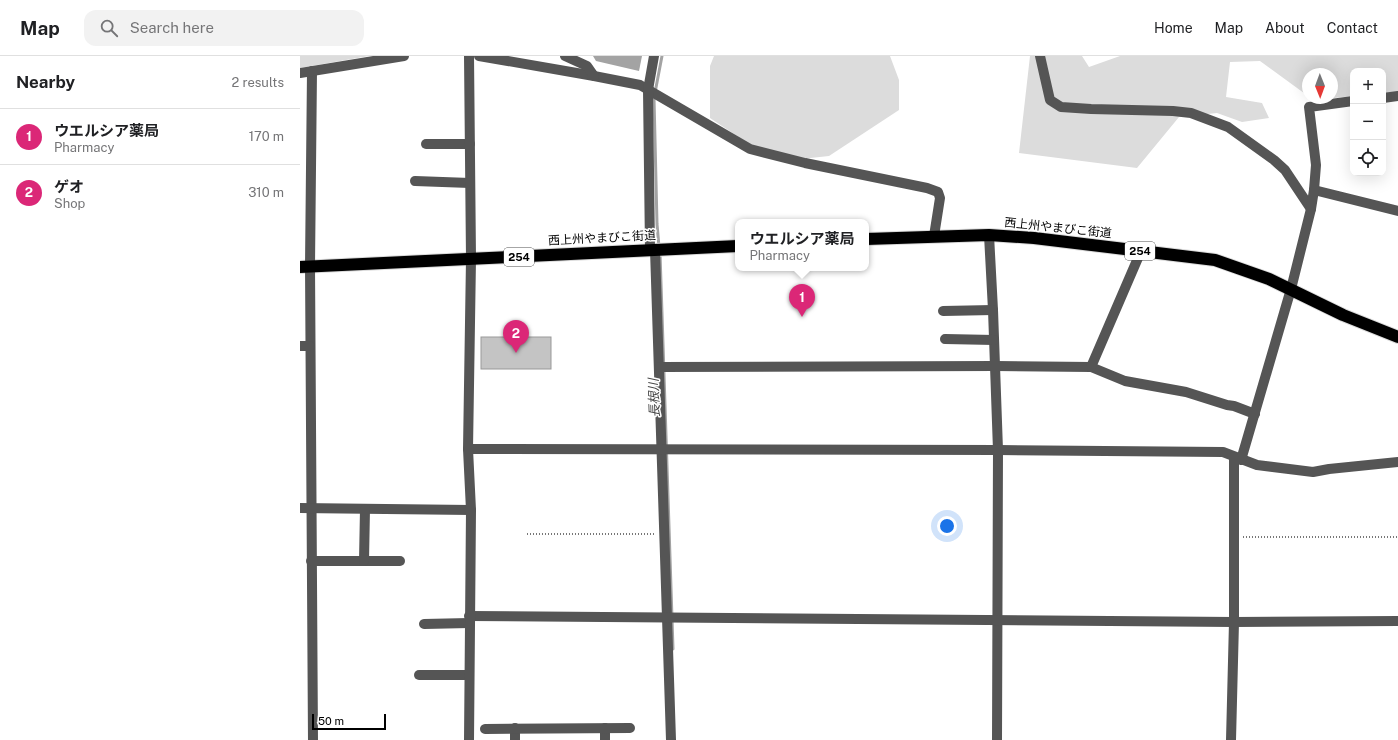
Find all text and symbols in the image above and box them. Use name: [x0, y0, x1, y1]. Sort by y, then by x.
search box: [84, 10, 364, 46]
text: Map: [20, 17, 60, 39]
icon: search: [98, 17, 120, 39]
text: Search here: [130, 19, 214, 36]
text: Home: [1154, 20, 1193, 36]
text: Map: [1215, 20, 1243, 36]
text: About: [1265, 20, 1305, 36]
text: Contact: [1327, 20, 1378, 36]
north arrow: [1302, 68, 1338, 104]
map controls: [1350, 68, 1386, 176]
button: +: [1350, 68, 1386, 104]
text: Nearby: [16, 72, 75, 92]
text: 2 results: [232, 75, 284, 90]
button: −: [1350, 104, 1386, 140]
text: ウエルシア薬局: [54, 122, 159, 139]
text: 1: [26, 129, 32, 144]
text: 170 m: [249, 129, 284, 144]
text: Pharmacy: [54, 140, 114, 155]
button: locate: [1350, 140, 1386, 176]
text: ゲオ: [54, 178, 84, 195]
text: 2: [25, 185, 33, 200]
text: 310 m: [248, 185, 284, 200]
text: Shop: [54, 196, 85, 211]
street label: 西上州やまびこ街道: [1004, 215, 1112, 241]
popup: [735, 219, 869, 271]
street label: 西上州やまびこ街道: [548, 228, 656, 248]
text: ウエルシア薬局: [749, 230, 855, 247]
road number: 254: [1125, 242, 1155, 260]
road number: 254: [504, 248, 534, 266]
text: Pharmacy: [749, 248, 810, 263]
pin: 1: [789, 284, 815, 317]
pin: 2: [503, 320, 529, 353]
water label: 長根川: [646, 376, 662, 418]
your location: [937, 516, 957, 536]
scale bar: [312, 712, 386, 731]
text: 50 m: [318, 715, 344, 727]

